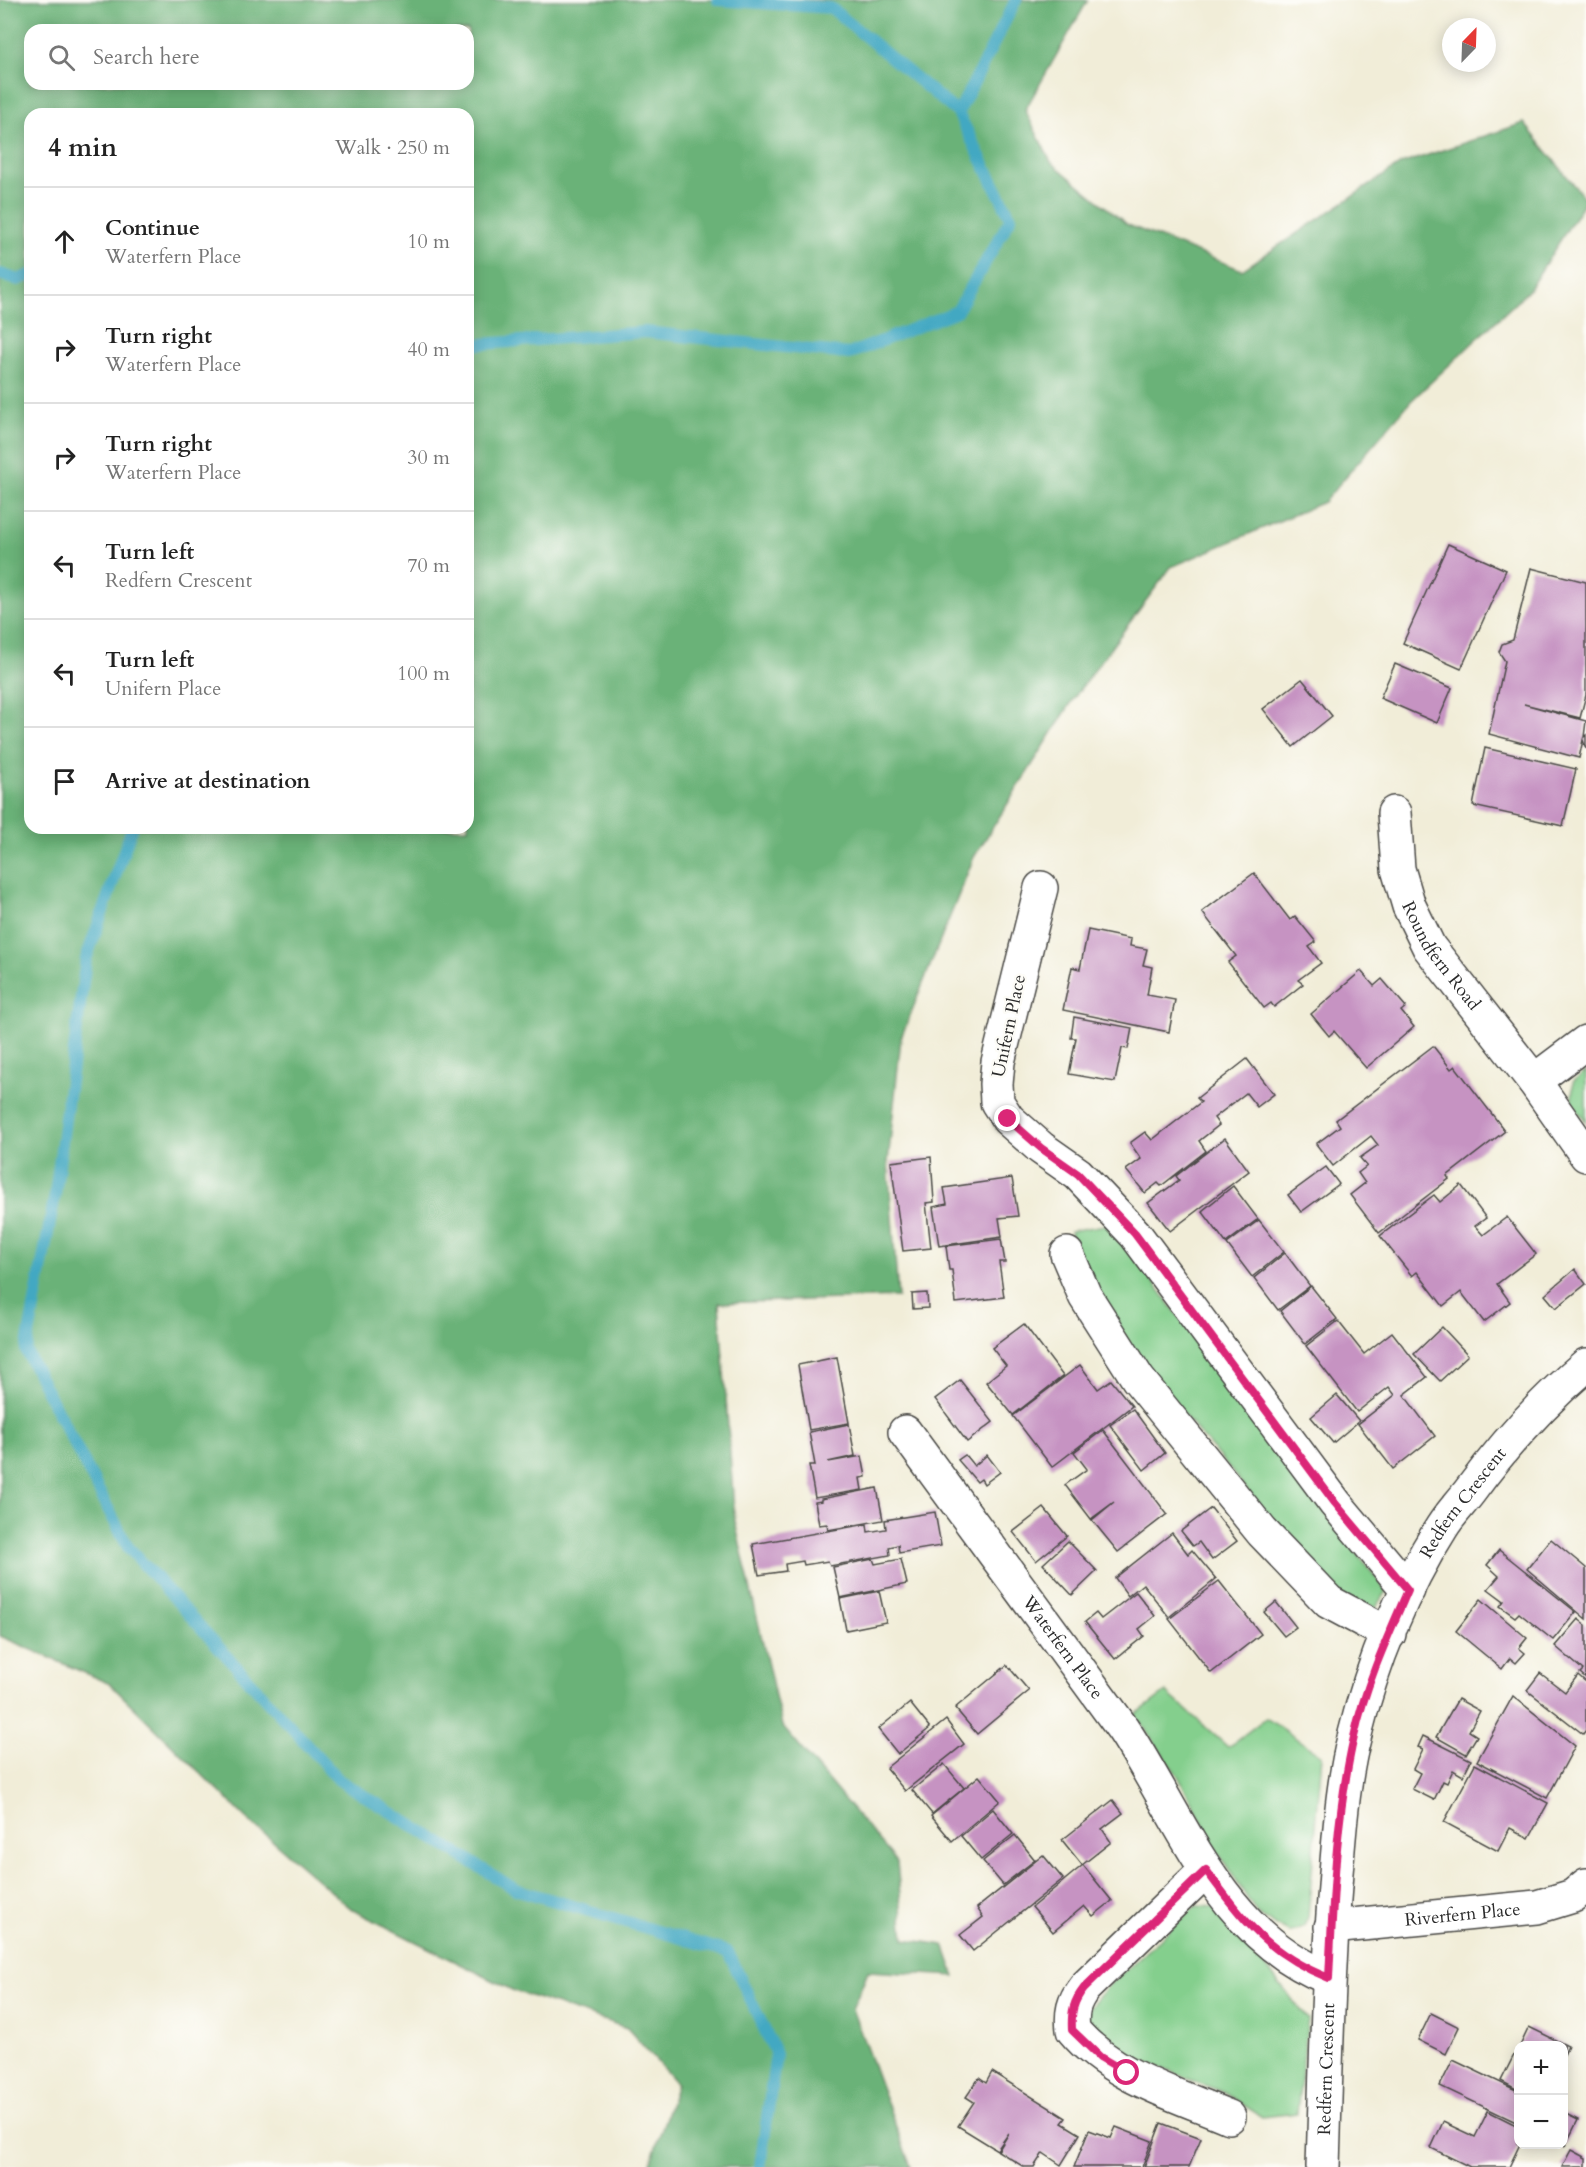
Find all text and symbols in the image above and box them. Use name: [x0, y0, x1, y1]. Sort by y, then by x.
north arrow: [1442, 18, 1496, 72]
search box: [24, 24, 474, 90]
icon: search: [45, 41, 78, 74]
text: Search here: [93, 42, 200, 72]
text: 4 min: [48, 130, 117, 165]
text: Walk · 250 m: [335, 134, 450, 161]
text: Continue: [105, 213, 200, 243]
icon: ahead: [48, 225, 81, 258]
text: 10 m: [407, 228, 450, 255]
text: Waterfern Place: [105, 243, 241, 270]
text: Turn right: [105, 321, 212, 351]
icon: right: [48, 333, 81, 366]
text: 40 m: [407, 336, 450, 363]
text: Waterfern Place: [105, 351, 241, 378]
text: Turn right: [105, 429, 212, 459]
icon: right: [48, 441, 81, 474]
text: 30 m: [407, 444, 450, 471]
text: Waterfern Place: [105, 459, 241, 486]
text: Turn left: [105, 537, 194, 567]
icon: left: [48, 549, 81, 582]
text: 70 m: [407, 552, 450, 579]
text: Redfern Crescent: [105, 567, 252, 594]
text: Turn left: [105, 645, 194, 675]
icon: left: [48, 657, 81, 690]
text: 100 m: [397, 660, 450, 687]
text: Unifern Place: [105, 675, 221, 702]
icon: arrive: [48, 765, 81, 798]
text: Arrive at destination: [105, 766, 310, 796]
street label: Roundfern Road: [1396, 897, 1487, 1016]
street label: Unifern Place: [986, 972, 1032, 1080]
route end: [994, 1105, 1020, 1131]
street label: Redfern Crescent: [1413, 1442, 1512, 1563]
street label: Waterfern Place: [1016, 1590, 1109, 1704]
street label: Riverfern Place: [1403, 1896, 1521, 1932]
street label: Redfern Crescent: [1311, 2002, 1341, 2136]
map controls: [1514, 2041, 1568, 2149]
button: +: [1514, 2041, 1568, 2095]
route start: [1113, 2059, 1139, 2085]
button: −: [1514, 2095, 1568, 2149]

